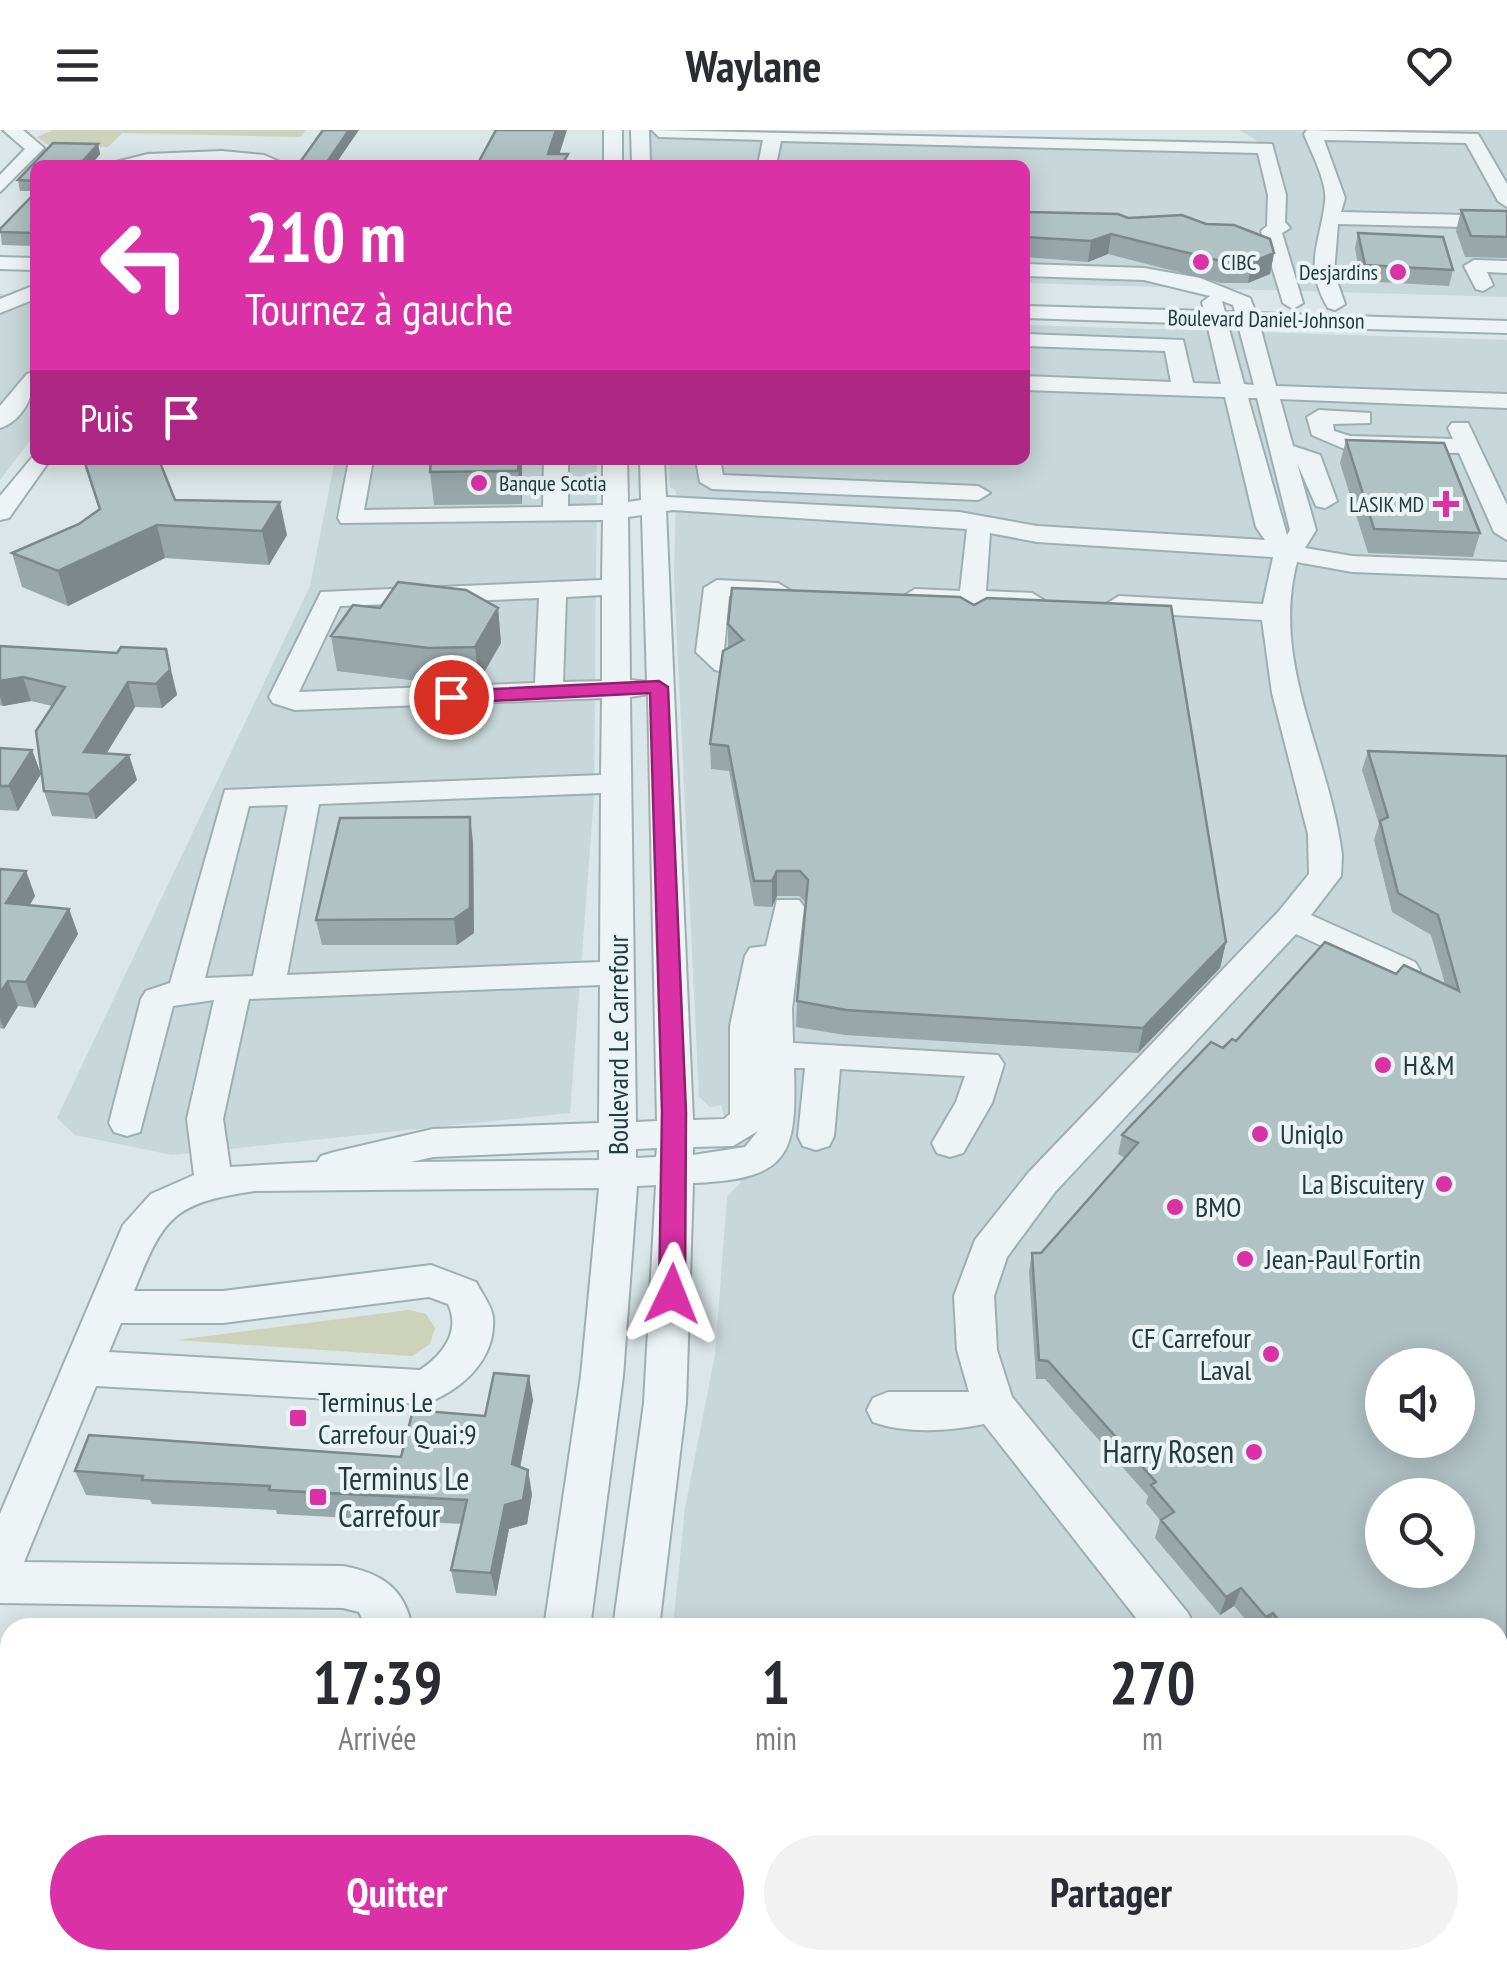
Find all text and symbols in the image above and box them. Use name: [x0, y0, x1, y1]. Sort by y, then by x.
text: Waylane: [686, 36, 822, 94]
icon: menu: [50, 38, 105, 93]
icon: heart: [1402, 38, 1457, 93]
text: 210 m: [245, 191, 406, 281]
icon: left: [80, 200, 210, 330]
place label: CIBC: [1221, 248, 1257, 276]
marker: CIBC: [1190, 251, 1212, 273]
place label: Desjardins: [1299, 258, 1378, 286]
marker: Desjardins: [1387, 261, 1409, 283]
text: Tournez à gauche: [245, 279, 513, 337]
street label: Boulevard Daniel-Johnson: [1167, 303, 1365, 335]
icon: arrive: [154, 390, 209, 445]
text: Puis: [80, 393, 134, 442]
place label: Banque Scotia: [499, 469, 607, 497]
marker: Banque Scotia: [468, 472, 490, 494]
place label: LASIK MD: [1349, 490, 1424, 518]
marker: LASIK MD: [1433, 491, 1459, 517]
pin: [409, 655, 494, 740]
icon: arrive: [424, 670, 479, 725]
street label: Boulevard Le Carrefour: [599, 935, 636, 1155]
place label: H&M: [1403, 1046, 1454, 1083]
marker: H&M: [1372, 1054, 1394, 1076]
place label: Uniqlo: [1280, 1115, 1344, 1152]
marker: Uniqlo: [1249, 1123, 1271, 1145]
place label: La Biscuitery: [1301, 1165, 1424, 1202]
marker: La Biscuitery: [1433, 1173, 1455, 1195]
place label: BMO: [1195, 1188, 1241, 1225]
marker: BMO: [1164, 1196, 1186, 1218]
place label: Jean-Paul Fortin: [1264, 1240, 1421, 1277]
position arrow: [620, 1242, 724, 1346]
marker: Jean-Paul Fortin: [1234, 1248, 1256, 1270]
place label: CF Carrefour Laval: [1131, 1319, 1251, 1388]
marker: CF Carrefour Laval: [1260, 1343, 1282, 1365]
map controls: [1365, 1348, 1475, 1588]
button: sound: [1365, 1348, 1475, 1458]
place label: Terminus Le Carrefour Quai:9: [318, 1383, 477, 1452]
marker: Terminus Le Carrefour Quai:9: [287, 1407, 309, 1429]
place label: Harry Rosen: [1103, 1430, 1234, 1472]
marker: Harry Rosen: [1243, 1441, 1265, 1463]
place label: Terminus Le Carrefour: [338, 1457, 469, 1536]
button: search: [1365, 1478, 1475, 1588]
marker: Terminus Le Carrefour: [307, 1486, 329, 1508]
text: 17:39: [313, 1643, 442, 1721]
text: 1: [762, 1643, 790, 1721]
text: 270: [1109, 1643, 1195, 1721]
text: Arrivée: [338, 1717, 417, 1759]
text: min: [755, 1717, 797, 1759]
text: m: [1142, 1717, 1163, 1759]
button: Quitter: [50, 1835, 744, 1950]
button: Partager: [764, 1835, 1458, 1950]

